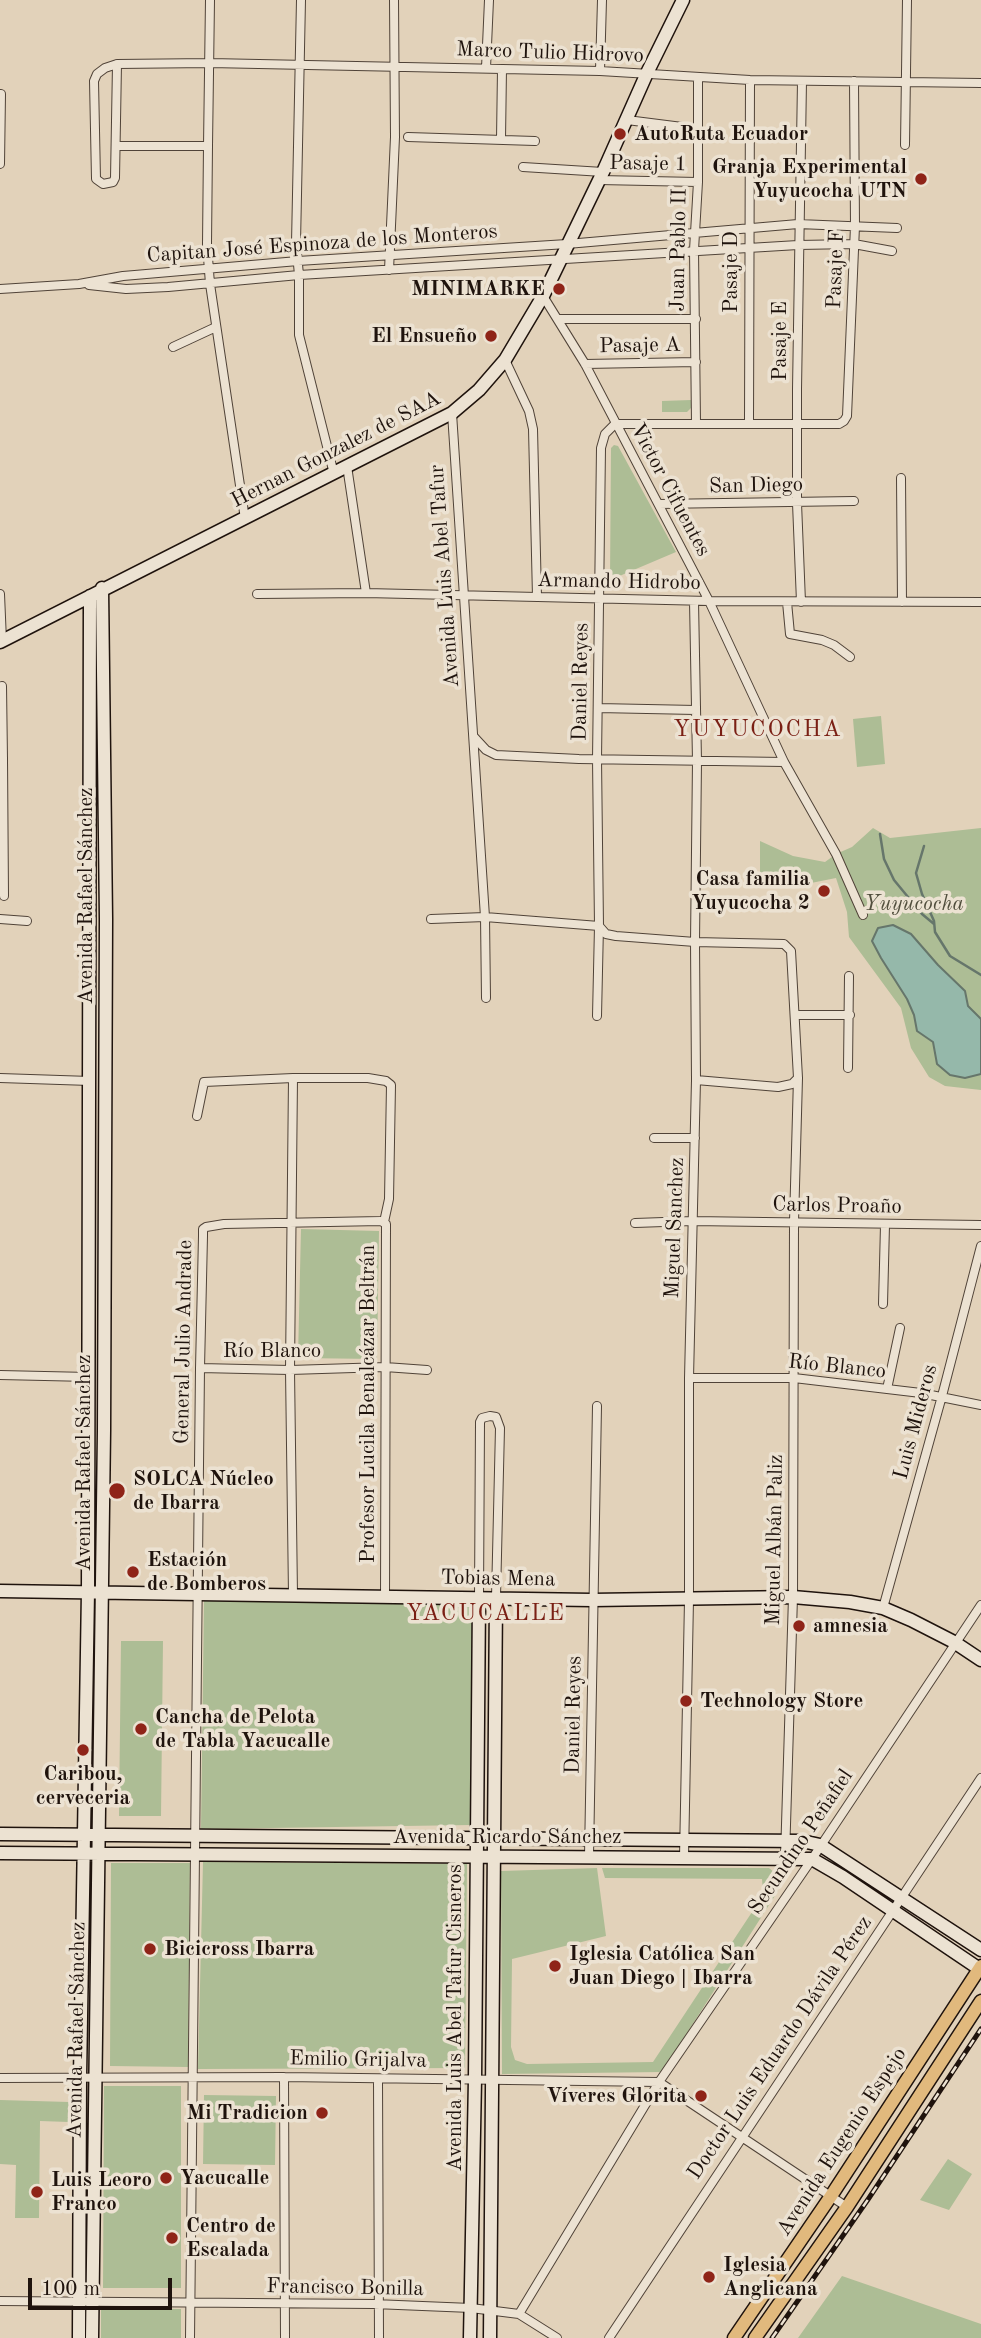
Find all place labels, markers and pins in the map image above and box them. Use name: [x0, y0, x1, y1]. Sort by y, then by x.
place label: AutoRuta Ecuador: [634, 121, 808, 147]
marker: AutoRuta Ecuador: [612, 126, 628, 142]
place label: Granja Experimental Yuyucocha UTN: [712, 154, 907, 204]
marker: Granja Experimental Yuyucocha UTN: [913, 171, 929, 187]
place label: MINIMARKE: [411, 276, 545, 302]
marker: MINIMARKE: [551, 281, 567, 297]
place label: El Ensueño: [371, 323, 477, 349]
marker: El Ensueño: [483, 328, 499, 344]
place label: Casa familia Yuyucocha 2: [691, 866, 810, 916]
marker: Casa familia Yuyucocha 2: [816, 883, 832, 899]
place label: SOLCA Núcleo de Ibarra: [133, 1466, 274, 1516]
marker: SOLCA Núcleo de Ibarra: [107, 1481, 127, 1501]
place label: Estación de Bomberos: [147, 1547, 266, 1597]
marker: Estación de Bomberos: [125, 1564, 141, 1580]
place label: amnesia: [813, 1613, 888, 1639]
marker: amnesia: [791, 1618, 807, 1634]
place label: Technology Store: [700, 1688, 863, 1714]
marker: Technology Store: [678, 1693, 694, 1709]
place label: Cancha de Pelota de Tabla Yacucalle: [155, 1704, 330, 1754]
marker: Cancha de Pelota de Tabla Yacucalle: [133, 1721, 149, 1737]
marker: Caribou, cerveceria: [75, 1742, 91, 1758]
place label: Caribou, cerveceria: [36, 1761, 130, 1811]
place label: Bicicross Ibarra: [164, 1936, 315, 1962]
marker: Bicicross Ibarra: [142, 1941, 158, 1957]
place label: Iglesia Católica San Juan Diego | Ibarra: [569, 1941, 755, 1991]
marker: Iglesia Católica San Juan Diego | Ibarra: [547, 1958, 563, 1974]
place label: Víveres Glorita: [546, 2083, 687, 2109]
marker: Víveres Glorita: [693, 2088, 709, 2104]
place label: Mi Tradicion: [187, 2100, 308, 2126]
marker: Mi Tradicion: [314, 2105, 330, 2121]
place label: Yacucalle: [180, 2165, 270, 2191]
place label: Luis Leoro Franco: [51, 2167, 152, 2217]
marker: Yacucalle: [158, 2170, 174, 2186]
marker: Luis Leoro Franco: [29, 2184, 45, 2200]
place label: Centro de Escalada: [186, 2213, 276, 2263]
marker: Centro de Escalada: [164, 2230, 180, 2246]
place label: Iglesia Anglicana: [723, 2252, 818, 2302]
marker: Iglesia Anglicana: [701, 2269, 717, 2285]

